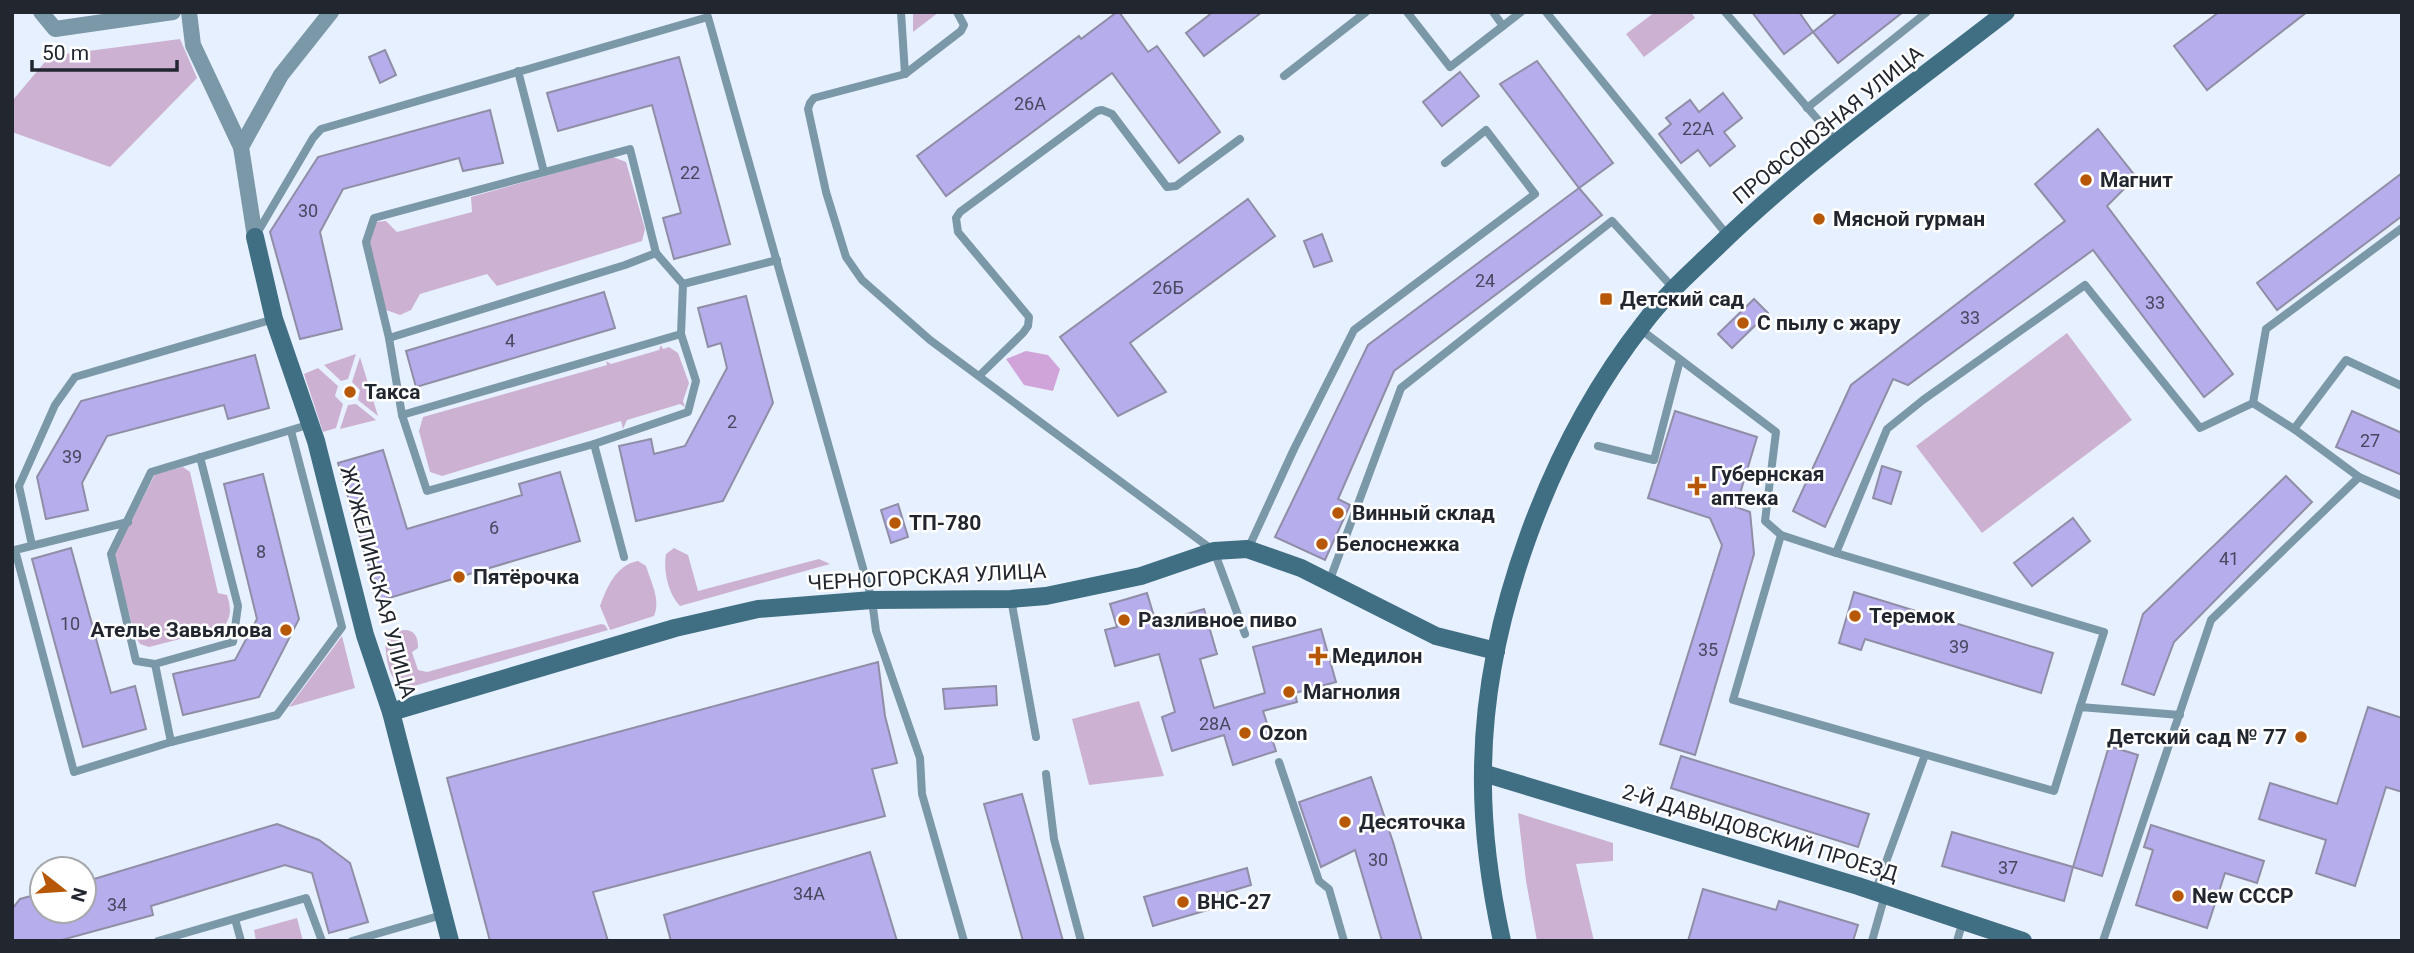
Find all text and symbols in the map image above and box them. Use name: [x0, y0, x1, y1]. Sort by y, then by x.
scale bar: [32, 28, 177, 72]
text: 50 m: [42, 41, 89, 65]
street label: ПРОФСОЮЗНАЯ УЛИЦА: [1728, 41, 1928, 209]
house number: 26А: [1014, 93, 1046, 114]
house number: 22А: [1682, 118, 1714, 139]
house number: 22: [680, 162, 700, 183]
place label: Магнит: [2100, 168, 2173, 192]
marker: Магнит: [2078, 172, 2094, 188]
house number: 30: [298, 200, 318, 221]
place label: Мясной гурман: [1833, 207, 1985, 231]
marker: Мясной гурман: [1811, 211, 1827, 227]
house number: 24: [1475, 270, 1495, 291]
house number: 26Б: [1152, 277, 1184, 298]
place label: Детский сад: [1620, 287, 1744, 311]
marker: Детский сад: [1598, 291, 1614, 307]
house number: 33: [2145, 292, 2165, 313]
house number: 33: [1960, 307, 1980, 328]
place label: С пылу с жару: [1757, 311, 1901, 335]
marker: С пылу с жару: [1735, 315, 1751, 331]
house number: 4: [505, 330, 515, 351]
place label: Такса: [364, 380, 421, 404]
marker: Такса: [342, 384, 358, 400]
house number: 2: [727, 411, 737, 432]
house number: 27: [2360, 430, 2380, 451]
house number: 39: [62, 446, 82, 467]
place label: Губернская аптека: [1711, 462, 1824, 510]
street label: ЖУЖЕЛИНСКАЯ УЛИЦА: [335, 463, 421, 701]
marker: Губернская аптека: [1689, 478, 1705, 494]
place label: Винный склад: [1352, 501, 1495, 525]
marker: Винный склад: [1330, 505, 1346, 521]
place label: ТП-780: [909, 511, 981, 535]
marker: ТП-780: [887, 515, 903, 531]
house number: 6: [489, 517, 499, 538]
place label: Белоснежка: [1336, 532, 1460, 556]
marker: Белоснежка: [1314, 536, 1330, 552]
house number: 8: [256, 541, 266, 562]
house number: 41: [2219, 548, 2239, 569]
street label: ЧЕРНОГОРСКАЯ УЛИЦА: [807, 559, 1047, 595]
place label: Пятёрочка: [473, 565, 579, 589]
marker: Пятёрочка: [451, 569, 467, 585]
place label: Теремок: [1869, 604, 1955, 628]
place label: Разливное пиво: [1138, 608, 1297, 632]
marker: Теремок: [1847, 608, 1863, 624]
marker: Разливное пиво: [1116, 612, 1132, 628]
house number: 10: [60, 613, 80, 634]
place label: Ателье Завьялова: [91, 618, 272, 642]
marker: Ателье Завьялова: [278, 622, 294, 638]
house number: 39: [1949, 636, 1969, 657]
house number: 35: [1698, 639, 1718, 660]
place label: Медилон: [1332, 644, 1422, 668]
marker: Медилон: [1310, 648, 1326, 664]
place label: Магнолия: [1303, 680, 1401, 704]
marker: Магнолия: [1281, 684, 1297, 700]
house number: 28А: [1199, 713, 1231, 734]
place label: Ozon: [1259, 721, 1308, 745]
marker: Ozon: [1237, 725, 1253, 741]
place label: Детский сад № 77: [2107, 725, 2287, 749]
marker: Детский сад № 77: [2293, 729, 2309, 745]
street label: 2-Й ДАВЫДОВСКИЙ ПРОЕЗД: [1619, 780, 1901, 887]
place label: Десяточка: [1359, 810, 1466, 834]
marker: Десяточка: [1337, 814, 1353, 830]
house number: 30: [1368, 849, 1388, 870]
north arrow: [28, 855, 98, 925]
house number: 37: [1998, 857, 2018, 878]
house number: 34А: [793, 883, 825, 904]
place label: New СССР: [2192, 884, 2294, 908]
text: N: [66, 885, 92, 905]
marker: New СССР: [2170, 888, 2186, 904]
place label: ВНС-27: [1197, 890, 1271, 914]
house number: 34: [107, 894, 127, 915]
marker: ВНС-27: [1175, 894, 1191, 910]

